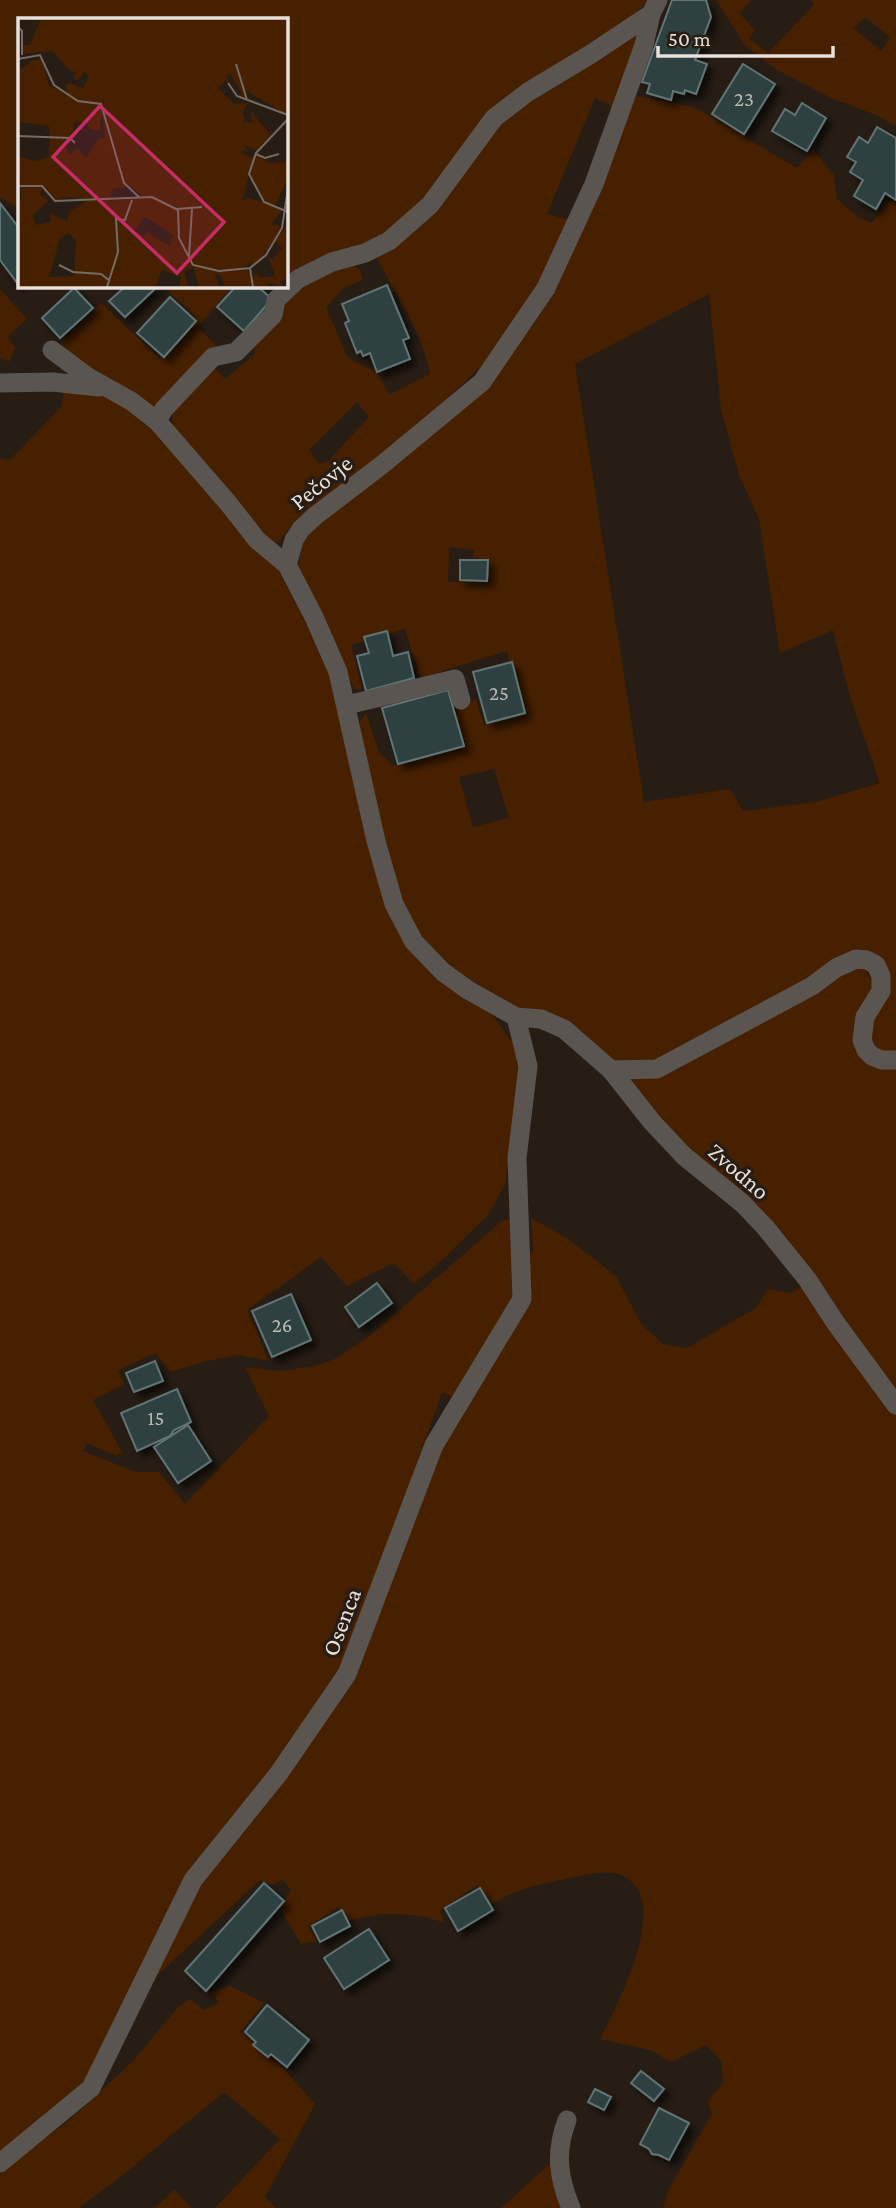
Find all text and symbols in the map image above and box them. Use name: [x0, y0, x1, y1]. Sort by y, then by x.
scale bar: [658, 14, 833, 58]
inset map: [18, 18, 287, 287]
text: 50 m: [668, 27, 711, 51]
house number: 23: [734, 87, 754, 111]
street label: Pečovje: [285, 449, 357, 515]
house number: 25: [489, 681, 509, 705]
street label: Zvodno: [703, 1137, 775, 1205]
house number: 26: [272, 1313, 292, 1337]
house number: 15: [148, 1406, 164, 1430]
street label: Osenca: [316, 1584, 366, 1660]

